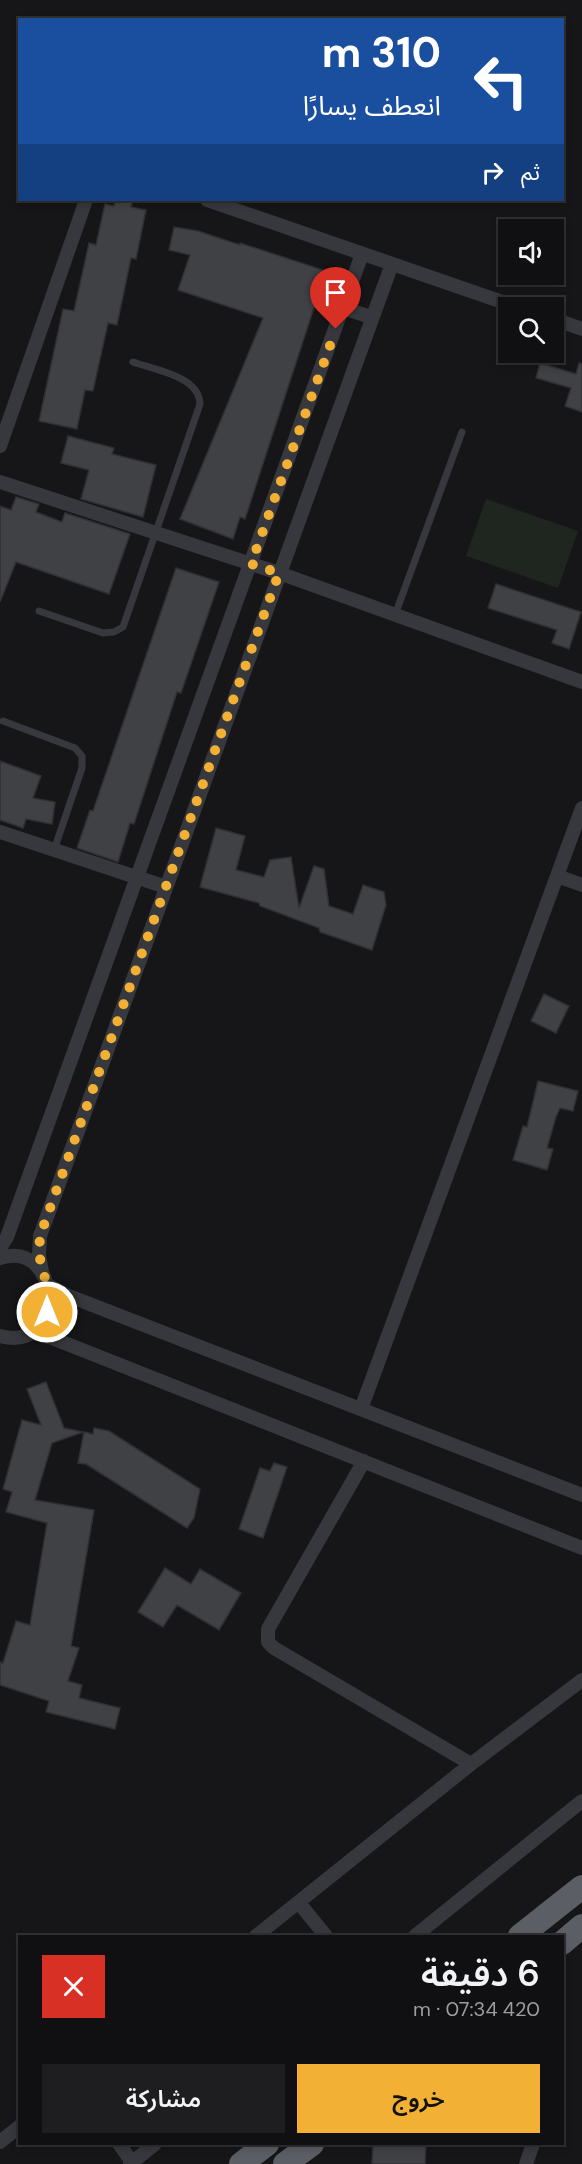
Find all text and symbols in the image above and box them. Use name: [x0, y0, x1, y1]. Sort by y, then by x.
text: 310 m: [322, 25, 441, 80]
icon: left: [462, 42, 540, 120]
text: انعطف يسارًا: [303, 88, 441, 123]
icon: right: [476, 156, 509, 189]
text: ثم: [521, 158, 540, 187]
map controls: [498, 219, 564, 363]
button: sound: [498, 219, 564, 285]
pin: [310, 267, 361, 329]
icon: arrive: [319, 276, 352, 309]
button: search: [498, 297, 564, 363]
position arrow: [15, 1280, 79, 1344]
text: 6 دقيقة: [421, 1950, 540, 1997]
button: close: [42, 1955, 105, 2018]
text: 420 m · 07:34: [413, 1996, 540, 2022]
button: مشاركة: [42, 2064, 285, 2133]
button: خروج: [297, 2064, 540, 2133]

